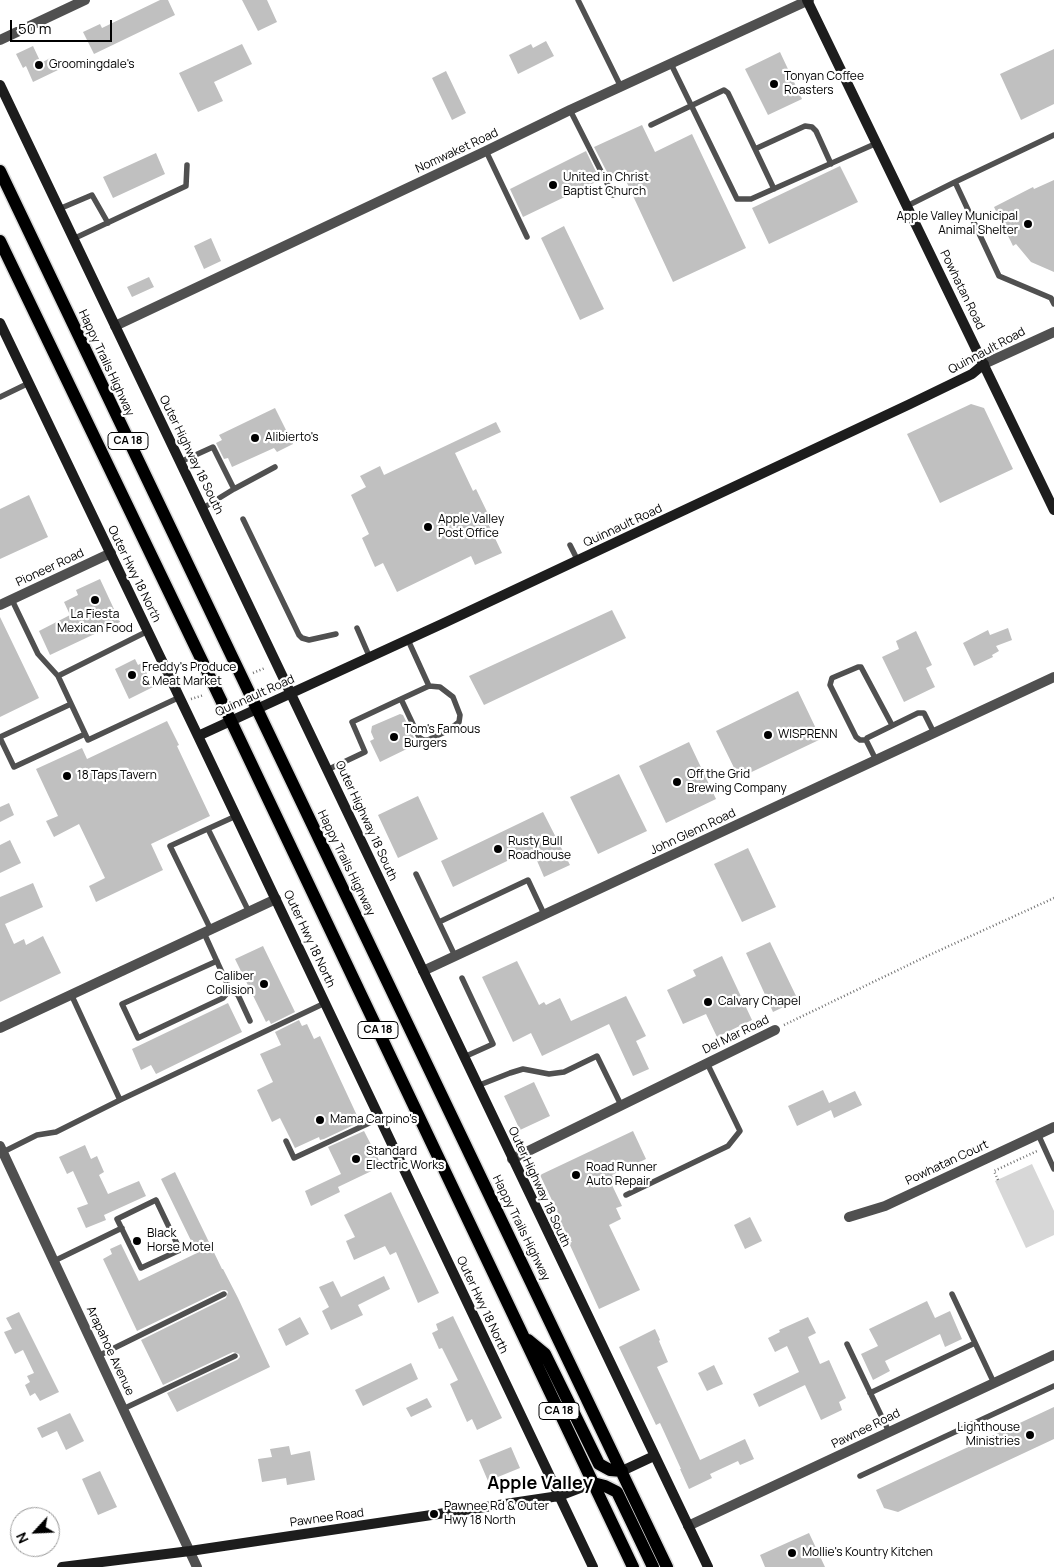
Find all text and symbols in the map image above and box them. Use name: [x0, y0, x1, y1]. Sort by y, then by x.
scale bar: [12, 10, 115, 42]
text: 50 m: [18, 18, 52, 39]
place label: Groomingdale's: [49, 58, 135, 72]
marker: Groomingdale's: [33, 59, 45, 71]
place label: Tonyan Coffee Roasters: [784, 70, 864, 98]
marker: Tonyan Coffee Roasters: [768, 78, 780, 90]
street label: Nomwaket Road: [413, 126, 501, 176]
place label: United in Christ Baptist Church: [563, 171, 649, 199]
marker: United in Christ Baptist Church: [547, 179, 559, 191]
place label: Apple Valley Municipal Animal Shelter: [896, 210, 1018, 238]
marker: Apple Valley Municipal Animal Shelter: [1022, 218, 1034, 230]
street label: Powhatan Road: [937, 248, 987, 332]
street label: Happy Trails Highway: [75, 307, 137, 419]
street label: Quinnault Road: [946, 325, 1028, 377]
street label: Outer Highway 18 South: [156, 393, 226, 517]
place label: Alibierto's: [265, 431, 319, 445]
road number: CA 18: [108, 432, 148, 450]
marker: Alibierto's: [249, 432, 261, 444]
street label: Quinnault Road: [581, 501, 665, 551]
place label: Apple Valley Post Office: [438, 513, 504, 541]
marker: Apple Valley Post Office: [422, 521, 434, 533]
street label: Outer Hwy 18 North: [104, 523, 164, 625]
street label: Pioneer Road: [14, 546, 86, 590]
marker: La Fiesta Mexican Food: [89, 594, 101, 606]
place label: La Fiesta Mexican Food: [57, 608, 133, 636]
place label: Freddy's Produce & Meat Market: [142, 661, 236, 689]
marker: Freddy's Produce & Meat Market: [126, 669, 138, 681]
street label: Quinnault Road: [213, 672, 297, 720]
place label: Tom's Famous Burgers: [404, 723, 480, 751]
place label: WISPRENN: [778, 728, 838, 742]
marker: WISPRENN: [762, 729, 774, 741]
marker: Tom's Famous Burgers: [388, 731, 400, 743]
street label: Outer Highway 18 South: [332, 759, 400, 883]
place label: Off the Grid Brewing Company: [687, 768, 787, 796]
place label: 18 Taps Tavern: [77, 769, 157, 783]
marker: 18 Taps Tavern: [61, 770, 73, 782]
marker: Off the Grid Brewing Company: [671, 776, 683, 788]
street label: John Glenn Road: [648, 806, 738, 858]
street label: Happy Trails Highway: [314, 808, 378, 918]
place label: Rusty Bull Roadhouse: [508, 835, 571, 863]
marker: Rusty Bull Roadhouse: [492, 843, 504, 855]
street label: Outer Hwy 18 North: [280, 888, 338, 990]
place label: Caliber Collision: [207, 970, 254, 998]
marker: Caliber Collision: [258, 978, 270, 990]
place label: Calvary Chapel: [718, 995, 801, 1009]
marker: Calvary Chapel: [702, 996, 714, 1008]
street label: Del Mar Road: [700, 1013, 772, 1057]
road number: CA 18: [358, 1022, 398, 1038]
place label: Mama Carpino's: [330, 1113, 417, 1127]
marker: Mama Carpino's: [314, 1114, 326, 1126]
street label: Outer Highway 18 South: [505, 1125, 573, 1249]
street label: Powhatan Court: [903, 1137, 991, 1189]
place label: Standard Electric Works: [366, 1145, 444, 1173]
marker: Standard Electric Works: [350, 1153, 362, 1165]
place label: Road Runner Auto Repair: [586, 1161, 657, 1189]
marker: Road Runner Auto Repair: [570, 1169, 582, 1181]
street label: Happy Trails Highway: [489, 1173, 553, 1283]
place label: Black Horse Motel: [147, 1227, 214, 1255]
marker: Black Horse Motel: [131, 1235, 143, 1247]
street label: Outer Hwy 18 North: [453, 1254, 511, 1356]
street label: Arapahoe Avenue: [83, 1304, 137, 1398]
road number: CA 18: [539, 1402, 579, 1420]
street label: Pawnee Road: [829, 1406, 903, 1452]
place label: Lighthouse Ministries: [957, 1421, 1020, 1449]
marker: Lighthouse Ministries: [1024, 1429, 1036, 1441]
district label: Apple Valley: [487, 1473, 593, 1495]
place label: Pawnee Rd & Outer Hwy 18 North: [444, 1500, 549, 1528]
street label: Pawnee Road: [289, 1506, 365, 1530]
north arrow: [10, 1507, 60, 1557]
marker: Pawnee Rd & Outer Hwy 18 North: [428, 1508, 440, 1520]
text: N: [11, 1530, 33, 1547]
place label: Mollie's Kountry Kitchen: [802, 1546, 933, 1560]
marker: Mollie's Kountry Kitchen: [786, 1547, 798, 1559]

